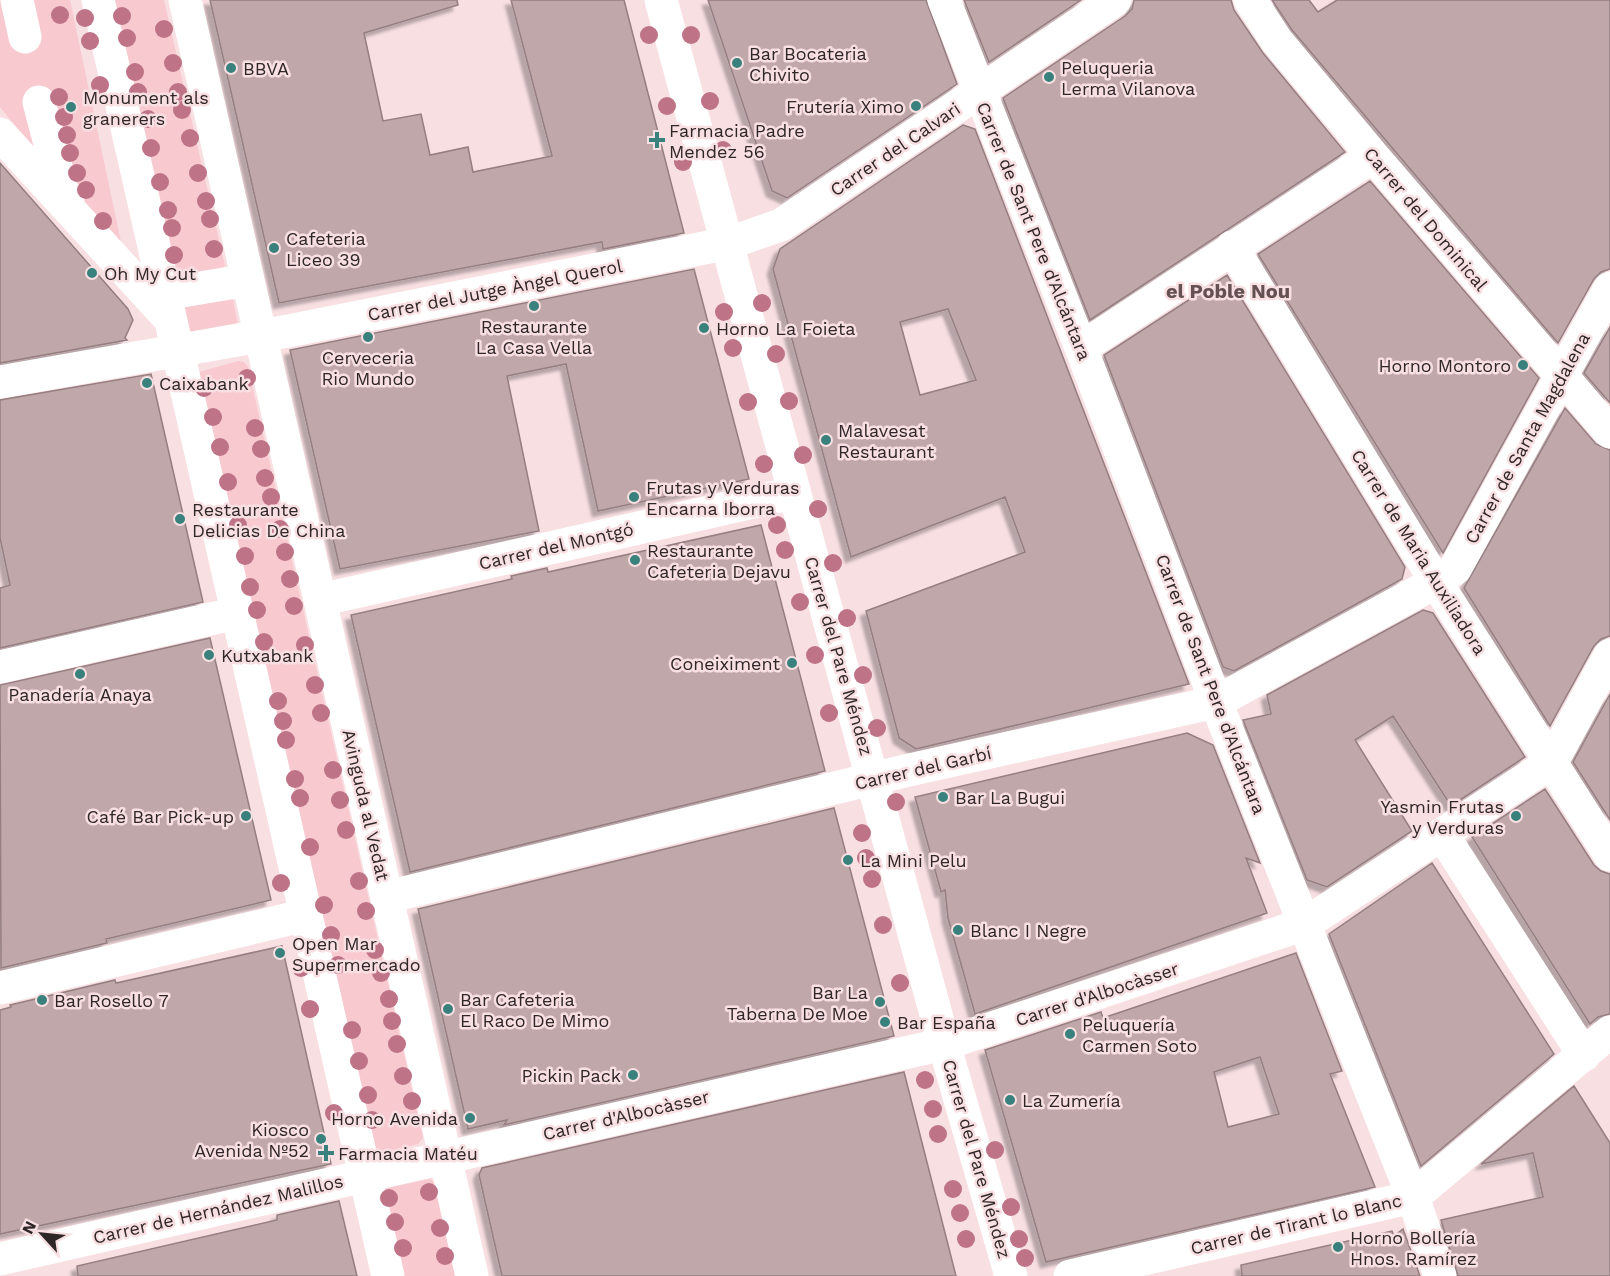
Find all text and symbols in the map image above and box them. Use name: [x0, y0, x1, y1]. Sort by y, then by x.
place label: Bar Bocateria Chivito: [749, 43, 867, 85]
marker: Bar Bocateria Chivito: [730, 56, 744, 70]
place label: Peluqueria Lerma Vilanova: [1061, 57, 1195, 99]
place label: BBVA: [243, 58, 289, 79]
marker: BBVA: [224, 61, 238, 75]
marker: Peluqueria Lerma Vilanova: [1042, 70, 1056, 84]
place label: Monument als granerers: [83, 87, 209, 129]
place label: Frutería Ximo: [786, 96, 904, 117]
street label: Carrer del Calvari: [826, 98, 964, 200]
marker: Frutería Ximo: [909, 99, 923, 113]
street label: Carrer de Sant Pere d'Alcántara: [972, 99, 1096, 363]
marker: Monument als granerers: [64, 100, 78, 114]
place label: Farmacia Padre Mendez 56: [669, 120, 805, 162]
marker: Farmacia Padre Mendez 56: [650, 133, 664, 147]
street label: Carrer del Dominical: [1360, 143, 1492, 295]
place label: Cafeteria Liceo 39: [286, 228, 366, 270]
marker: Cafeteria Liceo 39: [267, 241, 281, 255]
street label: Carrer del Jutge Àngel Querol: [366, 255, 625, 325]
place label: Oh My Cut: [104, 263, 196, 284]
marker: Oh My Cut: [85, 266, 99, 280]
district label: el Poble Nou: [1166, 279, 1290, 303]
marker: Restaurante La Casa Vella: [527, 299, 541, 313]
place label: Restaurante La Casa Vella: [476, 316, 592, 358]
place label: Horno La Foieta: [716, 318, 855, 339]
marker: Horno La Foieta: [697, 321, 711, 335]
street label: Carrer de Santa Magdalena: [1460, 329, 1594, 547]
marker: Cerveceria Rio Mundo: [361, 330, 375, 344]
place label: Cerveceria Rio Mundo: [321, 347, 415, 389]
place label: Horno Montoro: [1378, 355, 1511, 376]
marker: Horno Montoro: [1516, 358, 1530, 372]
place label: Caixabank: [159, 373, 249, 394]
marker: Caixabank: [140, 376, 154, 390]
place label: Malavesat Restaurant: [838, 420, 935, 462]
marker: Malavesat Restaurant: [819, 433, 833, 447]
street label: Carrer de Maria Auxiliadora: [1347, 446, 1491, 658]
place label: Frutas y Verduras Encarna Iborra: [646, 477, 799, 519]
marker: Frutas y Verduras Encarna Iborra: [627, 490, 641, 504]
place label: Restaurante Delicias De China: [192, 499, 345, 541]
marker: Restaurante Delicias De China: [173, 512, 187, 526]
street label: Carrer del Montgó: [477, 518, 635, 574]
place label: Restaurante Cafeteria Dejavu: [647, 540, 791, 582]
street label: Carrer de Sant Pere d'Alcántara: [1152, 551, 1270, 817]
marker: Restaurante Cafeteria Dejavu: [628, 553, 642, 567]
street label: Carrer del Pare Méndez: [801, 554, 877, 758]
place label: Kutxabank: [221, 645, 313, 666]
marker: Kutxabank: [202, 648, 216, 662]
place label: Coneiximent: [670, 653, 780, 674]
marker: Coneiximent: [785, 656, 799, 670]
marker: Panadería Anaya: [73, 667, 87, 681]
place label: Panadería Anaya: [8, 684, 152, 705]
street label: Avinguda al Vedat: [338, 727, 394, 883]
street label: Carrer del Garbí: [853, 742, 994, 794]
place label: Bar La Bugui: [955, 787, 1065, 808]
marker: Bar La Bugui: [936, 790, 950, 804]
place label: Yasmin Frutas y Verduras: [1380, 796, 1504, 838]
place label: Café Bar Pick-up: [87, 806, 234, 827]
marker: Café Bar Pick-up: [239, 809, 253, 823]
marker: Yasmin Frutas y Verduras: [1509, 809, 1523, 823]
place label: La Mini Pelu: [860, 850, 967, 871]
marker: La Mini Pelu: [841, 853, 855, 867]
place label: Blanc I Negre: [970, 920, 1087, 941]
marker: Blanc I Negre: [951, 923, 965, 937]
place label: Open Mar Supermercado: [292, 933, 421, 975]
marker: Open Mar Supermercado: [273, 946, 287, 960]
street label: Carrer d'Albocàsser: [1013, 958, 1181, 1030]
place label: Bar La Taberna De Moe: [727, 982, 868, 1024]
place label: Bar Cafeteria El Raco De Mimo: [460, 989, 609, 1031]
place label: Bar Rosello 7: [54, 990, 169, 1011]
marker: Bar Rosello 7: [35, 993, 49, 1007]
marker: Bar La Taberna De Moe: [873, 995, 887, 1009]
marker: Bar Cafeteria El Raco De Mimo: [441, 1002, 455, 1016]
place label: Bar España: [897, 1012, 996, 1033]
place label: Peluquería Carmen Soto: [1082, 1014, 1197, 1056]
marker: Bar España: [878, 1015, 892, 1029]
marker: Peluquería Carmen Soto: [1063, 1027, 1077, 1041]
street label: Carrer del Pare Méndez: [939, 1057, 1015, 1261]
place label: Pickin Pack: [521, 1065, 621, 1086]
marker: Pickin Pack: [626, 1068, 640, 1082]
street label: Carrer d'Albocàsser: [541, 1086, 711, 1144]
place label: La Zumería: [1022, 1090, 1121, 1111]
marker: La Zumería: [1003, 1093, 1017, 1107]
place label: Horno Avenida: [331, 1108, 458, 1129]
marker: Horno Avenida: [463, 1111, 477, 1125]
place label: Kiosco Avenida Nº52: [194, 1119, 309, 1161]
marker: Kiosco Avenida Nº52: [314, 1132, 328, 1146]
place label: Farmacia Matéu: [338, 1143, 478, 1164]
marker: Farmacia Matéu: [319, 1146, 333, 1160]
street label: Carrer de Hernández Malillos: [91, 1170, 345, 1248]
street label: Carrer de Tirant lo Blanc: [1188, 1189, 1404, 1259]
north arrow: [12, 1204, 72, 1264]
text: N: [18, 1218, 40, 1237]
place label: Horno Bollería Hnos. Ramírez: [1350, 1227, 1477, 1269]
marker: Horno Bollería Hnos. Ramírez: [1331, 1240, 1345, 1254]

